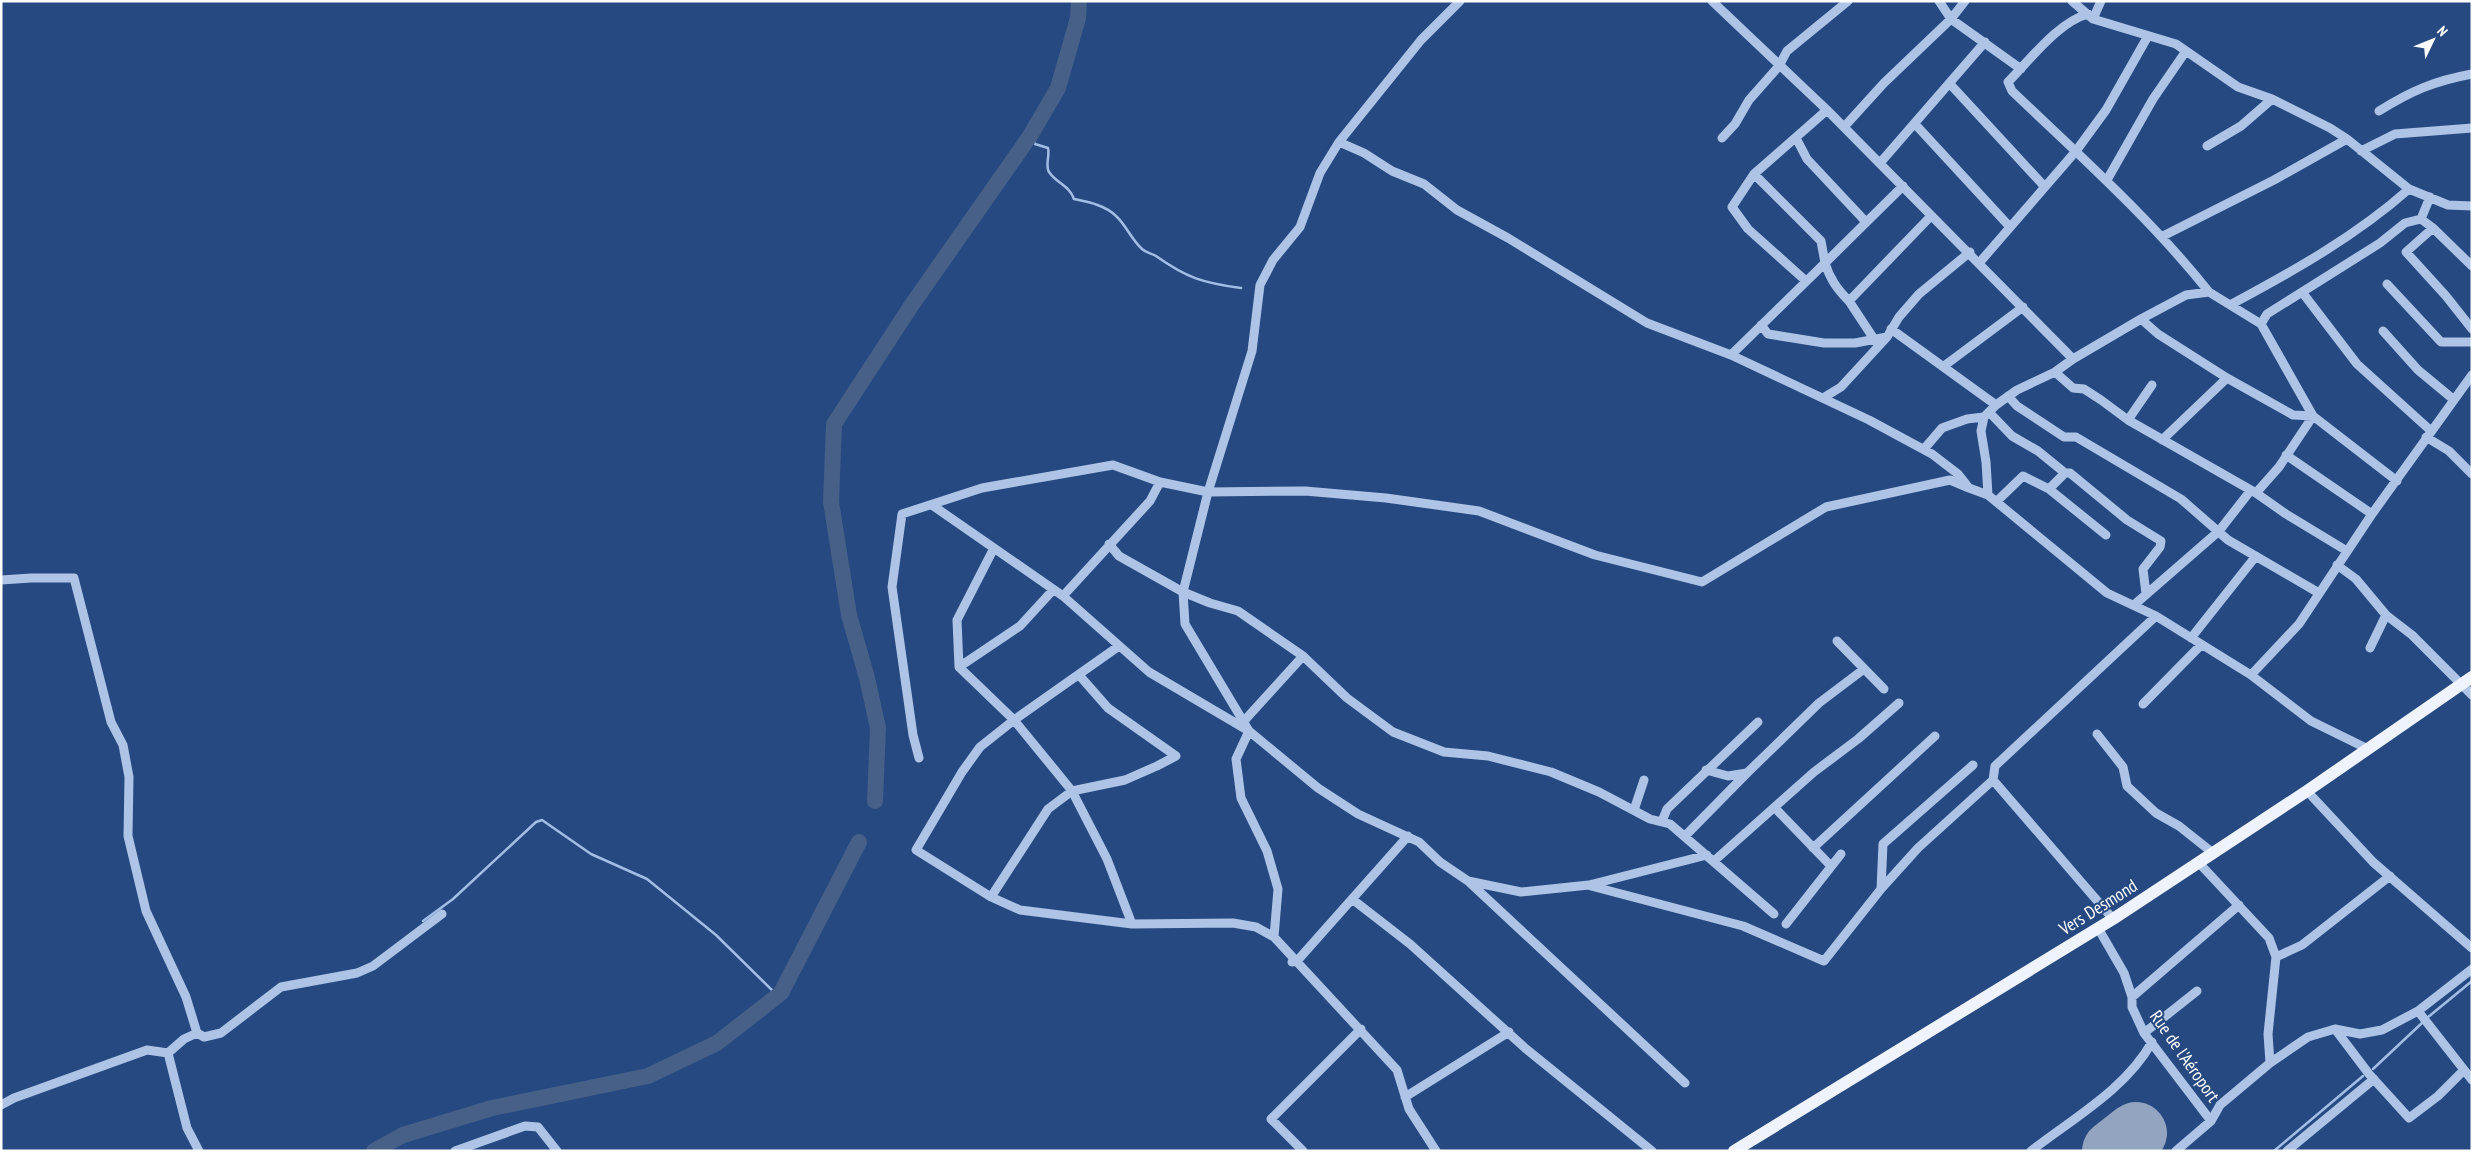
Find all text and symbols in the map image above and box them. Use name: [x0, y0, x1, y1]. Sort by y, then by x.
north arrow: [2408, 15, 2458, 65]
text: N: [2433, 22, 2452, 40]
street label: Vers Desmond: [2054, 874, 2141, 941]
street label: Rue de l'Aéroport: [2145, 1006, 2225, 1106]

